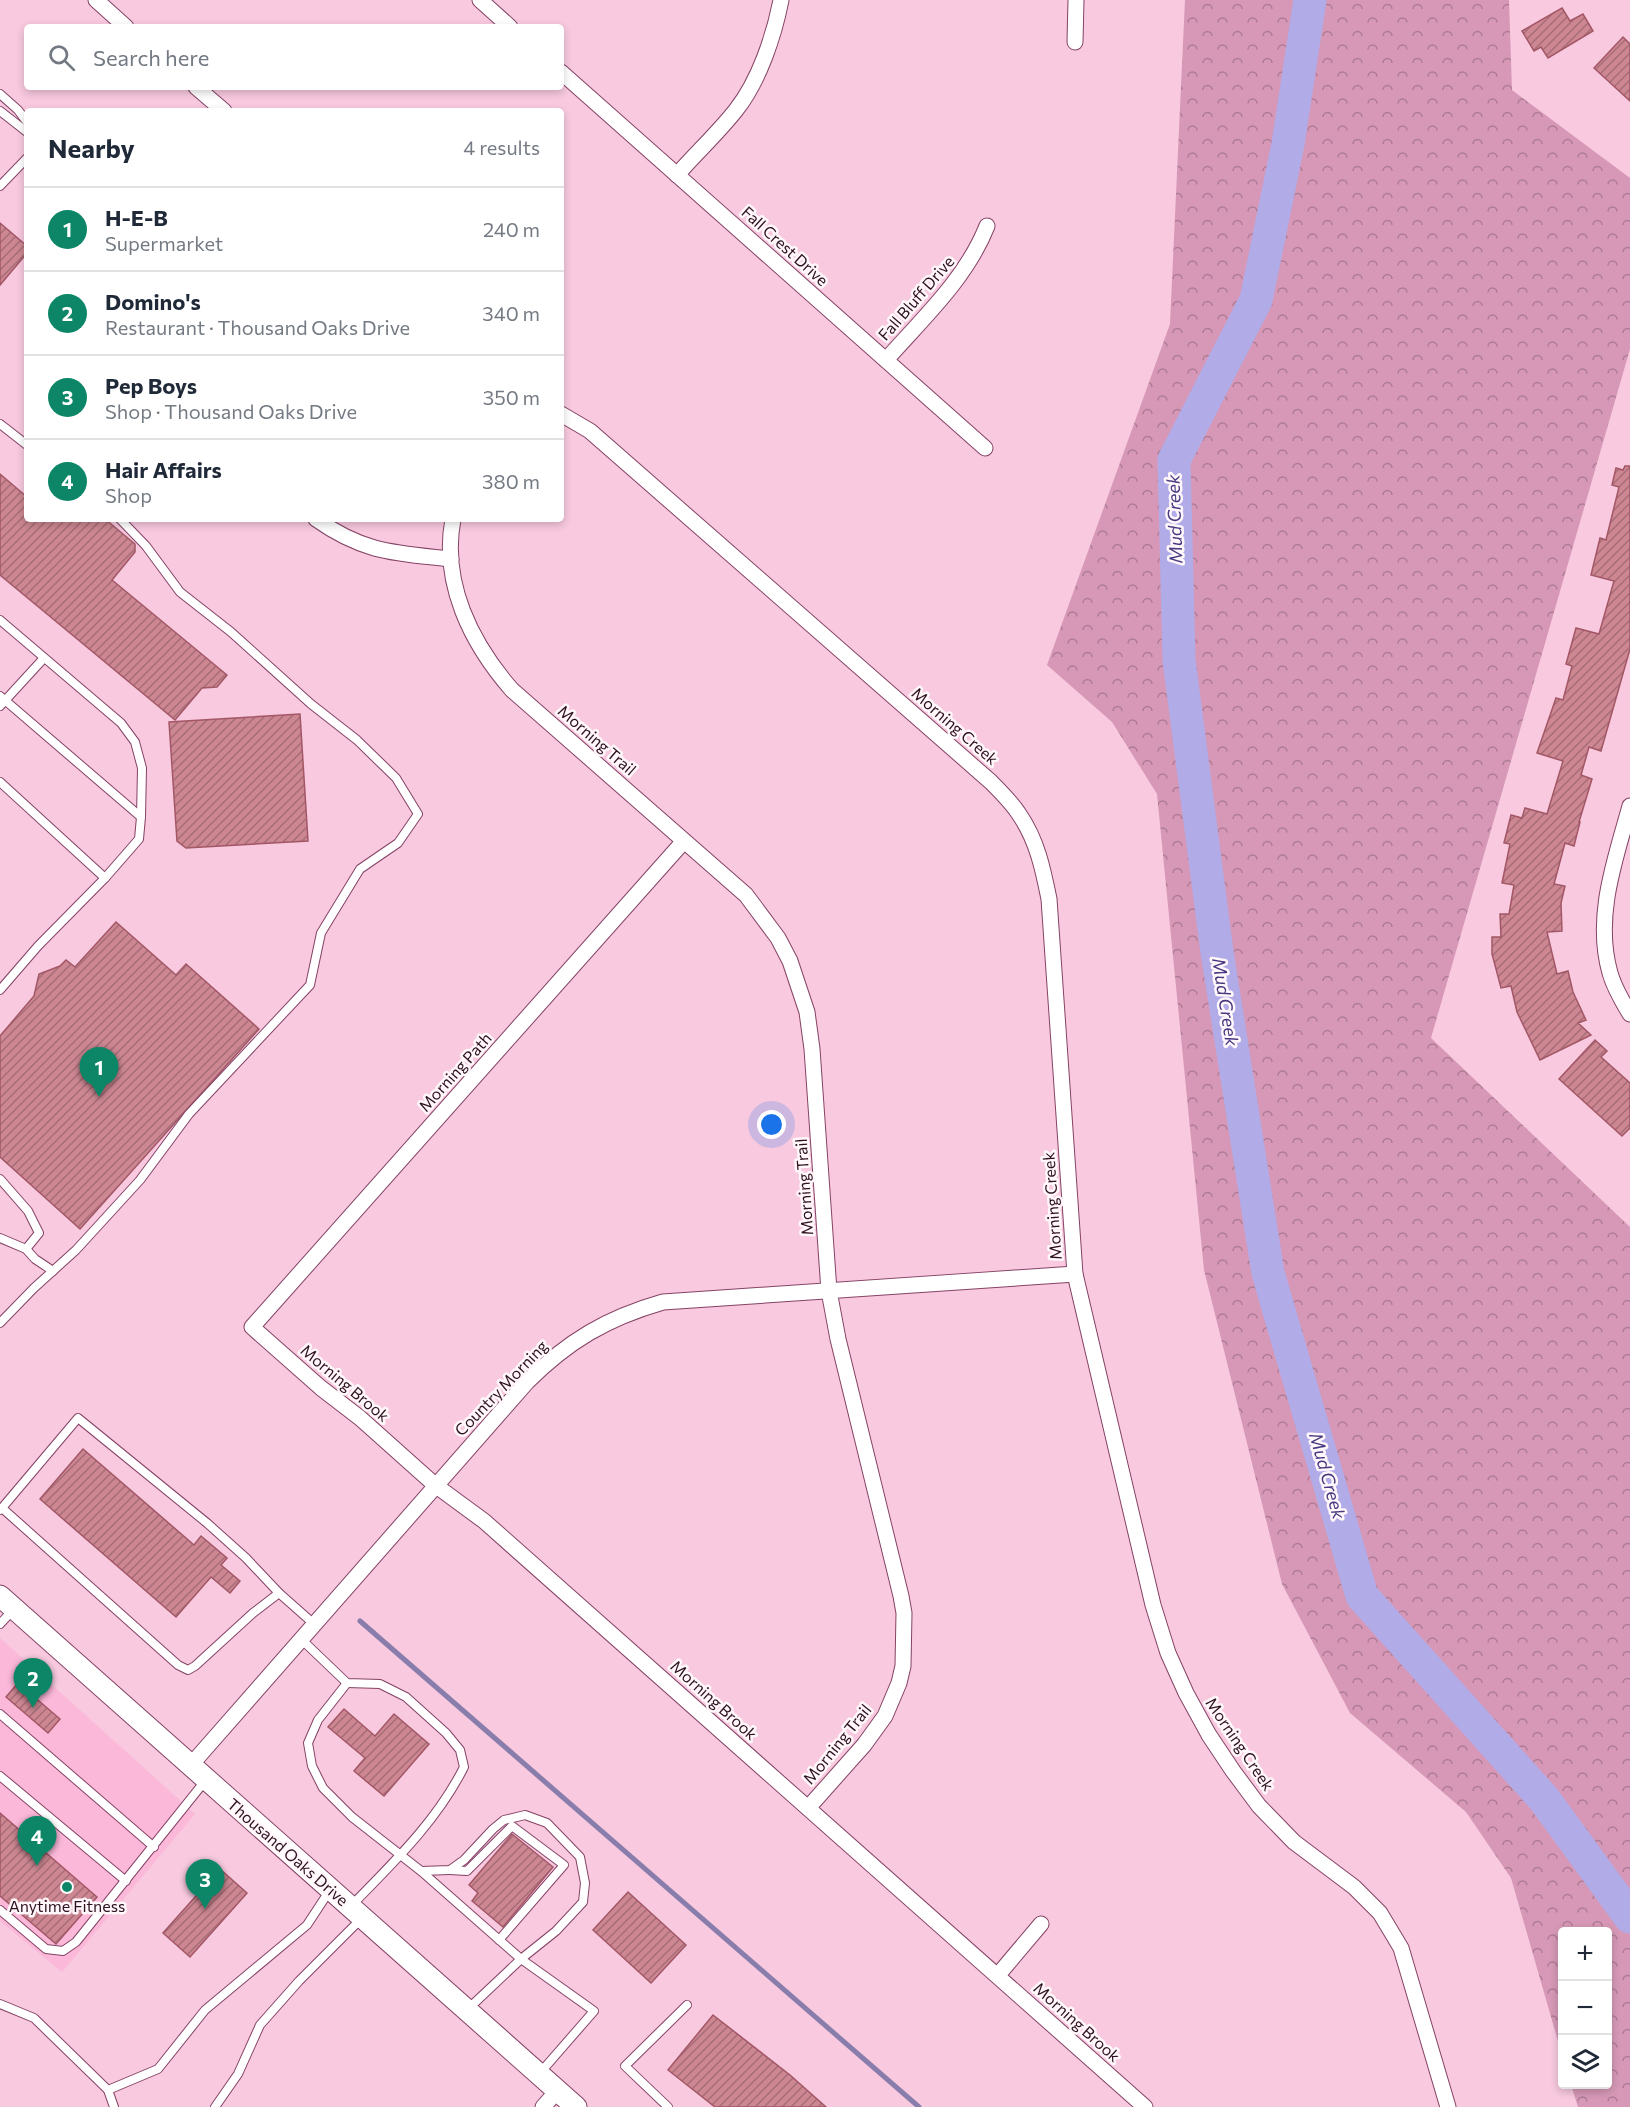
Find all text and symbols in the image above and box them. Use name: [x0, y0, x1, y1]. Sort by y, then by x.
search box: [24, 24, 564, 90]
icon: search: [45, 41, 78, 74]
text: Search here: [93, 44, 209, 71]
text: Nearby: [48, 132, 135, 163]
text: 4 results: [463, 135, 540, 159]
street label: Fall Crest Drive: [738, 202, 832, 289]
text: H-E-B: [105, 204, 168, 231]
text: 1: [63, 217, 72, 241]
text: 240 m: [483, 217, 540, 241]
text: Supermarket: [105, 231, 223, 255]
street label: Fall Bluff Drive: [874, 252, 957, 344]
text: Domino's: [105, 288, 201, 315]
text: 2: [62, 301, 73, 325]
text: 340 m: [482, 301, 540, 325]
text: Restaurant · Thousand Oaks Drive: [105, 315, 410, 339]
text: Pep Boys: [105, 372, 197, 399]
text: 3: [62, 385, 73, 409]
text: 350 m: [483, 385, 540, 409]
text: Shop · Thousand Oaks Drive: [105, 399, 357, 423]
text: Hair Affairs: [105, 456, 222, 483]
text: 4: [61, 469, 74, 493]
text: 380 m: [482, 469, 540, 493]
water label: Mud Creek: [1161, 473, 1187, 564]
text: Shop: [105, 483, 152, 507]
street label: Morning Creek: [908, 683, 1003, 768]
street label: Morning Trail: [554, 701, 640, 779]
water label: Mud Creek: [1208, 956, 1244, 1049]
street label: Morning Path: [414, 1028, 495, 1115]
pin: 1: [80, 1048, 118, 1097]
your location: [757, 1110, 786, 1139]
street label: Morning Trail: [791, 1138, 816, 1236]
street label: Morning Creek: [1038, 1151, 1065, 1261]
street label: Country Morning: [450, 1336, 551, 1439]
street label: Morning Brook: [297, 1340, 394, 1425]
water label: Mud Creek: [1305, 1430, 1351, 1523]
street label: Morning Brook: [667, 1656, 762, 1744]
pin: 2: [14, 1658, 52, 1708]
street label: Morning Creek: [1202, 1694, 1279, 1794]
street label: Morning Trail: [799, 1700, 875, 1787]
street label: Thousand Oaks Drive: [224, 1794, 353, 1909]
pin: 4: [18, 1816, 57, 1866]
pin: 3: [186, 1860, 224, 1909]
marker: Anytime Fitness: [60, 1880, 74, 1894]
place label: Anytime Fitness: [9, 1896, 125, 1915]
map controls: [1558, 1927, 1612, 2089]
button: +: [1558, 1927, 1612, 1981]
street label: Morning Brook: [1030, 1978, 1125, 2066]
button: −: [1558, 1981, 1612, 2035]
button: layers: [1558, 2035, 1612, 2089]

